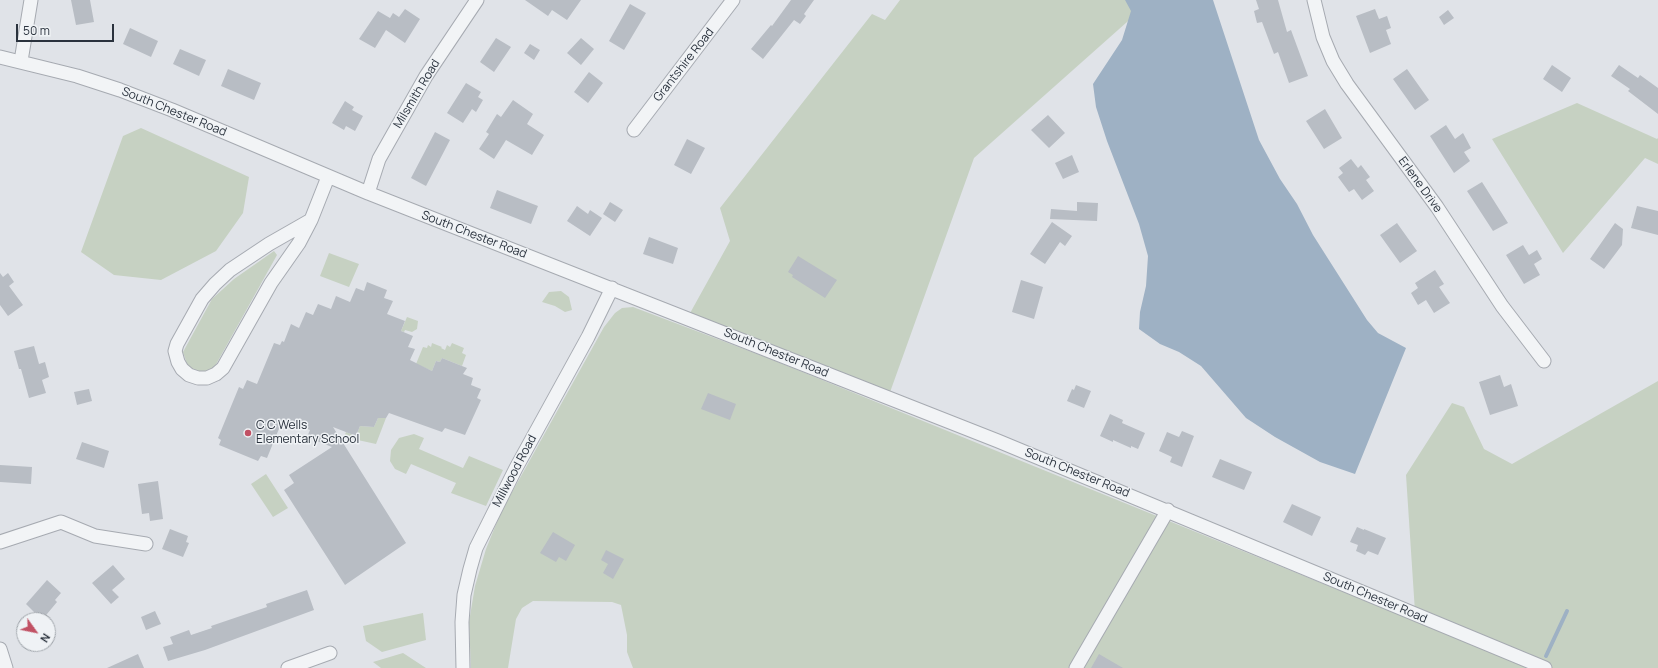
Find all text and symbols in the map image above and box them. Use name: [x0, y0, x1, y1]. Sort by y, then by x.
scale bar: [18, 16, 116, 42]
text: 50 m: [23, 22, 50, 39]
street label: Grantshire Road: [651, 25, 717, 105]
street label: Milsmith Road: [391, 57, 443, 131]
street label: South Chester Road: [120, 84, 228, 140]
street label: Erlene Drive: [1395, 154, 1445, 216]
street label: South Chester Road: [419, 208, 529, 262]
street label: South Chester Road: [722, 325, 830, 381]
place label: C C Wells Elementary School: [256, 419, 359, 447]
marker: C C Wells Elementary School: [243, 428, 253, 438]
street label: Millwood Road: [490, 432, 540, 510]
street label: South Chester Road: [1023, 445, 1131, 501]
street label: South Chester Road: [1321, 570, 1429, 626]
north arrow: [16, 612, 56, 652]
text: N: [37, 631, 54, 646]

